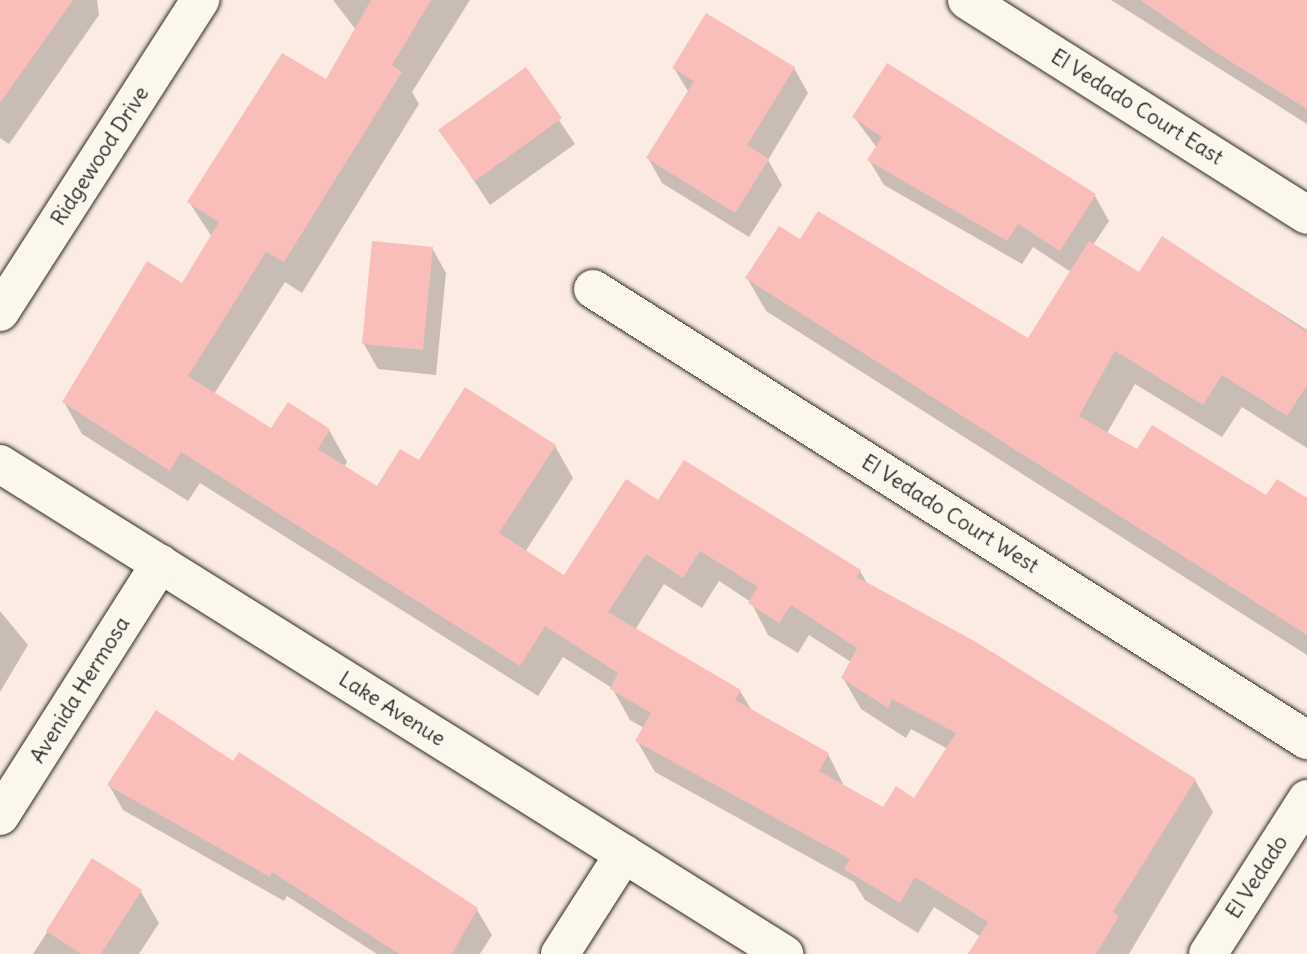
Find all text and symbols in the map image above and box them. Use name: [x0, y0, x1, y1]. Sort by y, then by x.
street label: El Vedado Court East: [1046, 44, 1228, 170]
street label: Ridgewood Drive: [46, 82, 154, 230]
street label: El Vedado Court West: [857, 449, 1043, 579]
street label: Avenida Hermosa: [25, 612, 135, 768]
street label: Lake Avenue: [334, 666, 450, 752]
street label: El Vedado: [1221, 831, 1293, 923]

